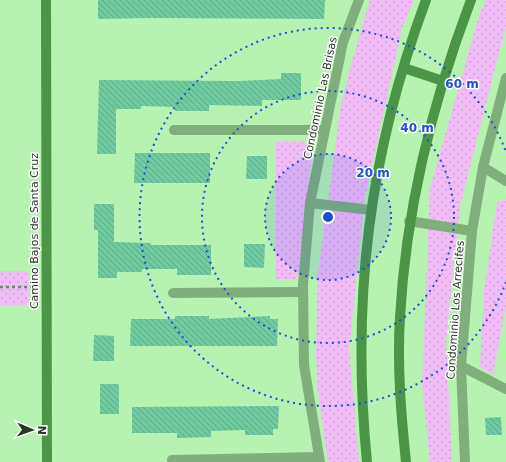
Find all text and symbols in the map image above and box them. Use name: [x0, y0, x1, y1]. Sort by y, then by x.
street label: Condominio Las Brisas: [301, 36, 340, 160]
text: 60 m: [445, 77, 479, 91]
text: 40 m: [400, 121, 434, 135]
street label: Camino Bajos de Santa Cruz: [28, 153, 41, 309]
text: 20 m: [356, 166, 390, 180]
centre of rings: [321, 210, 335, 224]
street label: Condominio Los Arrecifes: [444, 240, 467, 380]
north arrow: [12, 410, 52, 450]
text: N: [35, 425, 48, 435]

